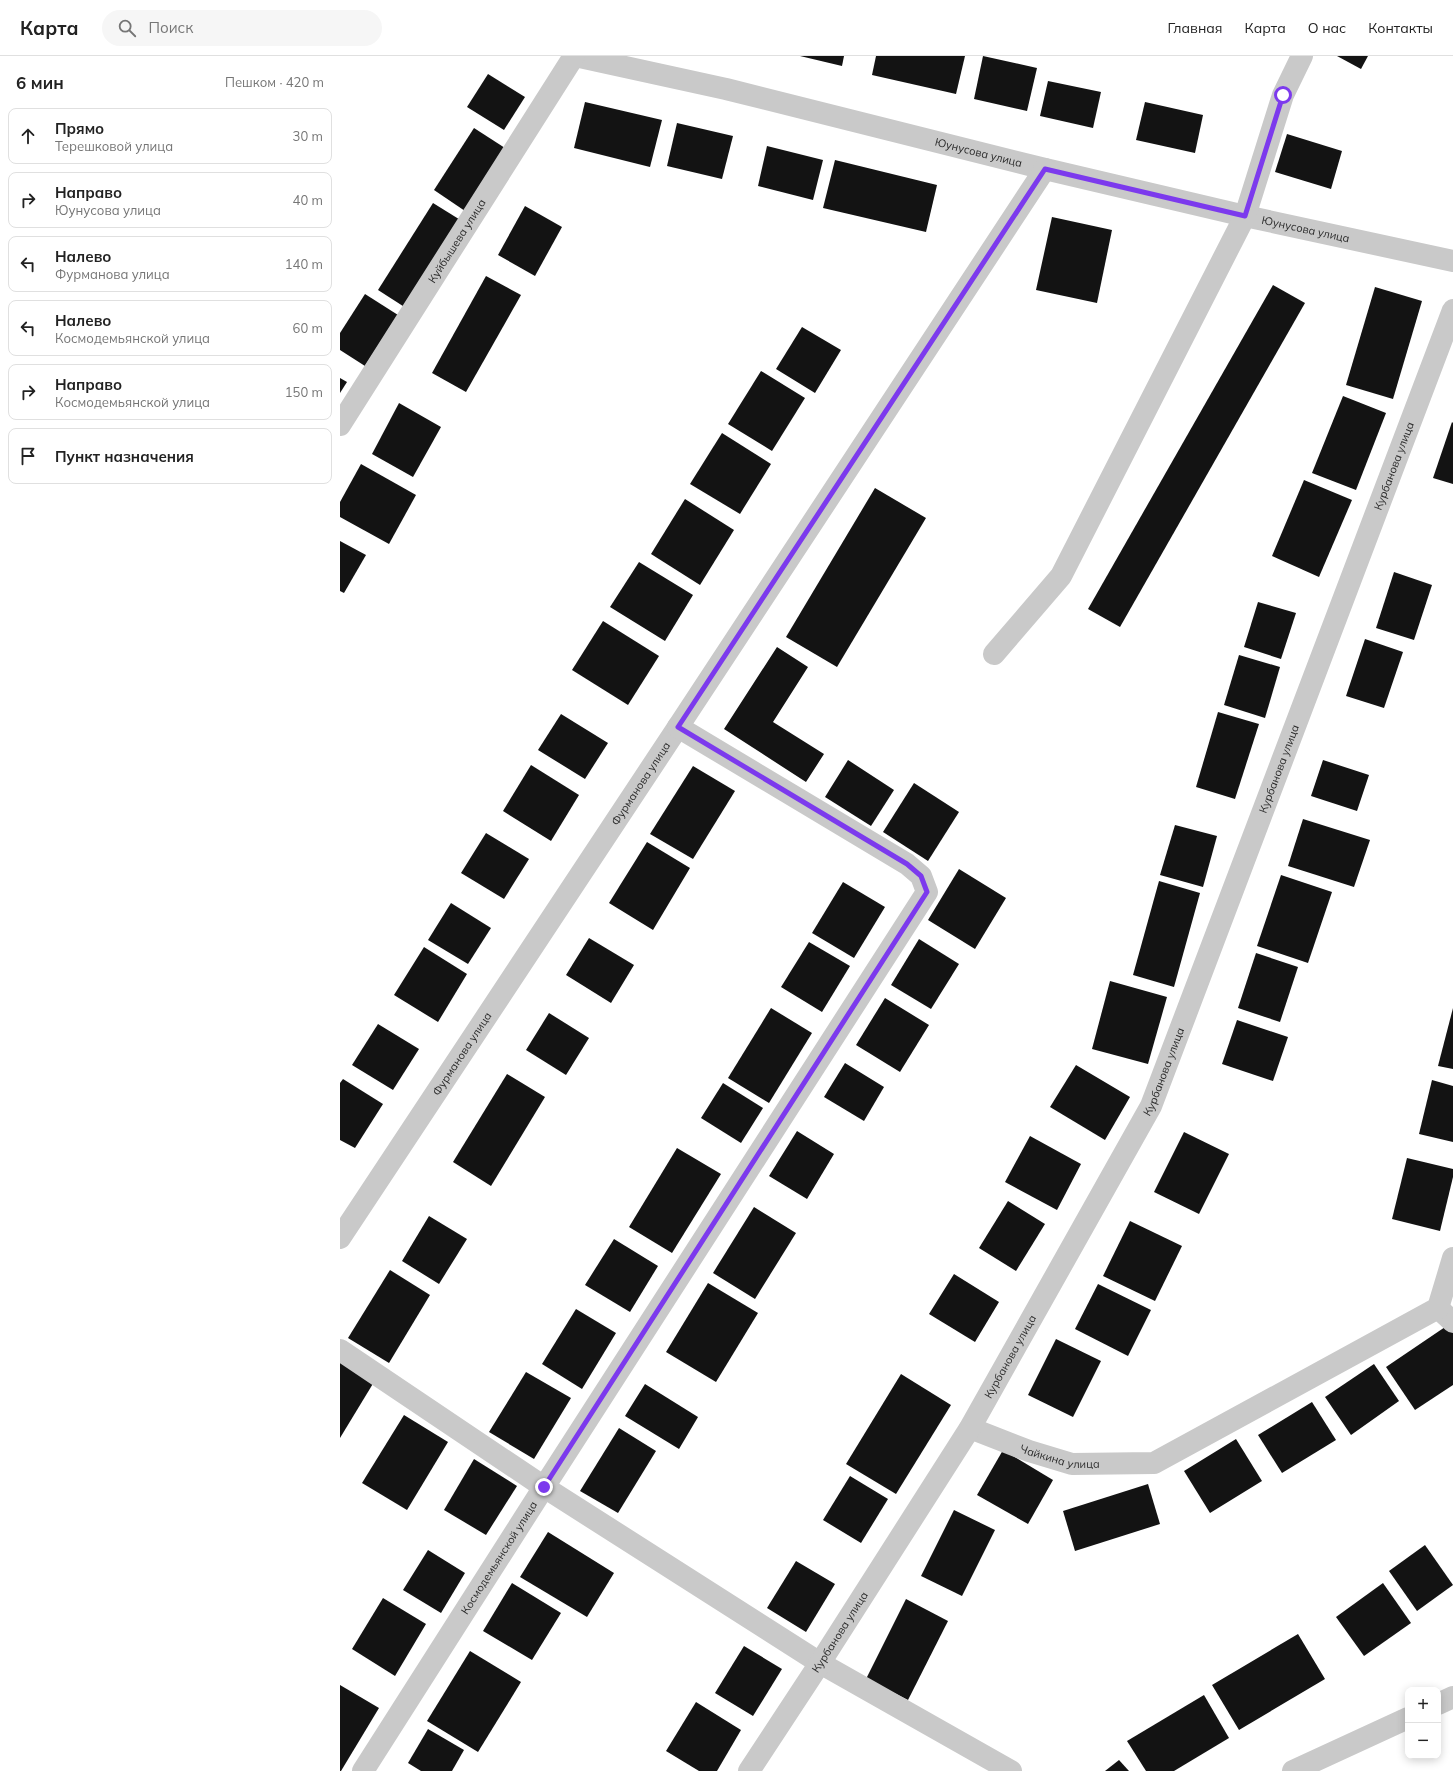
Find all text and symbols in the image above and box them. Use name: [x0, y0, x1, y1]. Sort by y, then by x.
search box: [102, 10, 382, 46]
text: Карта: [20, 16, 78, 40]
icon: search: [116, 17, 138, 39]
text: Поиск: [148, 18, 193, 37]
text: Главная: [1168, 19, 1223, 37]
text: Карта: [1245, 19, 1286, 37]
text: О нас: [1308, 19, 1346, 37]
text: Контакты: [1368, 19, 1433, 37]
text: 6 мин: [16, 72, 64, 93]
text: Пешком · 420 m: [225, 74, 324, 90]
route start: [1274, 86, 1292, 104]
text: Прямо: [55, 119, 104, 138]
icon: ahead: [17, 125, 39, 147]
text: 30 m: [293, 128, 323, 144]
street label: Юунусова улица: [933, 135, 1024, 170]
text: Терешковой улица: [55, 138, 173, 154]
text: Направо: [55, 183, 122, 202]
icon: right: [17, 189, 39, 211]
text: 40 m: [293, 192, 323, 208]
street label: Куйбышева улица: [425, 196, 489, 286]
text: Юунусова улица: [55, 202, 161, 218]
street label: Юунусова улица: [1260, 213, 1351, 245]
text: Налево: [55, 247, 111, 266]
icon: left: [17, 253, 39, 275]
text: 140 m: [285, 256, 323, 272]
text: Фурманова улица: [55, 266, 170, 282]
text: Налево: [55, 311, 111, 330]
icon: left: [17, 317, 39, 339]
text: 60 m: [293, 320, 323, 336]
text: Космодемьянской улица: [55, 330, 210, 346]
text: Направо: [55, 375, 122, 394]
icon: right: [17, 381, 39, 403]
text: 150 m: [285, 384, 323, 400]
text: Космодемьянской улица: [55, 394, 210, 410]
street label: Курбанова улица: [1371, 420, 1417, 512]
icon: arrive: [17, 445, 39, 467]
text: Пункт назначения: [55, 447, 194, 466]
street label: Курбанова улица: [1256, 723, 1302, 815]
street label: Фурманова улица: [608, 739, 673, 828]
street label: Фурманова улица: [429, 1009, 495, 1098]
street label: Курбанова улица: [1140, 1026, 1187, 1118]
street label: Курбанова улица: [981, 1312, 1039, 1401]
street label: Чайкина улица: [1018, 1441, 1100, 1471]
route end: [535, 1478, 553, 1496]
street label: Космодемьянской улица: [458, 1498, 540, 1617]
street label: Курбанова улица: [809, 1589, 871, 1675]
map controls: [1405, 1687, 1441, 1759]
button: +: [1405, 1687, 1441, 1723]
button: −: [1405, 1723, 1441, 1759]

